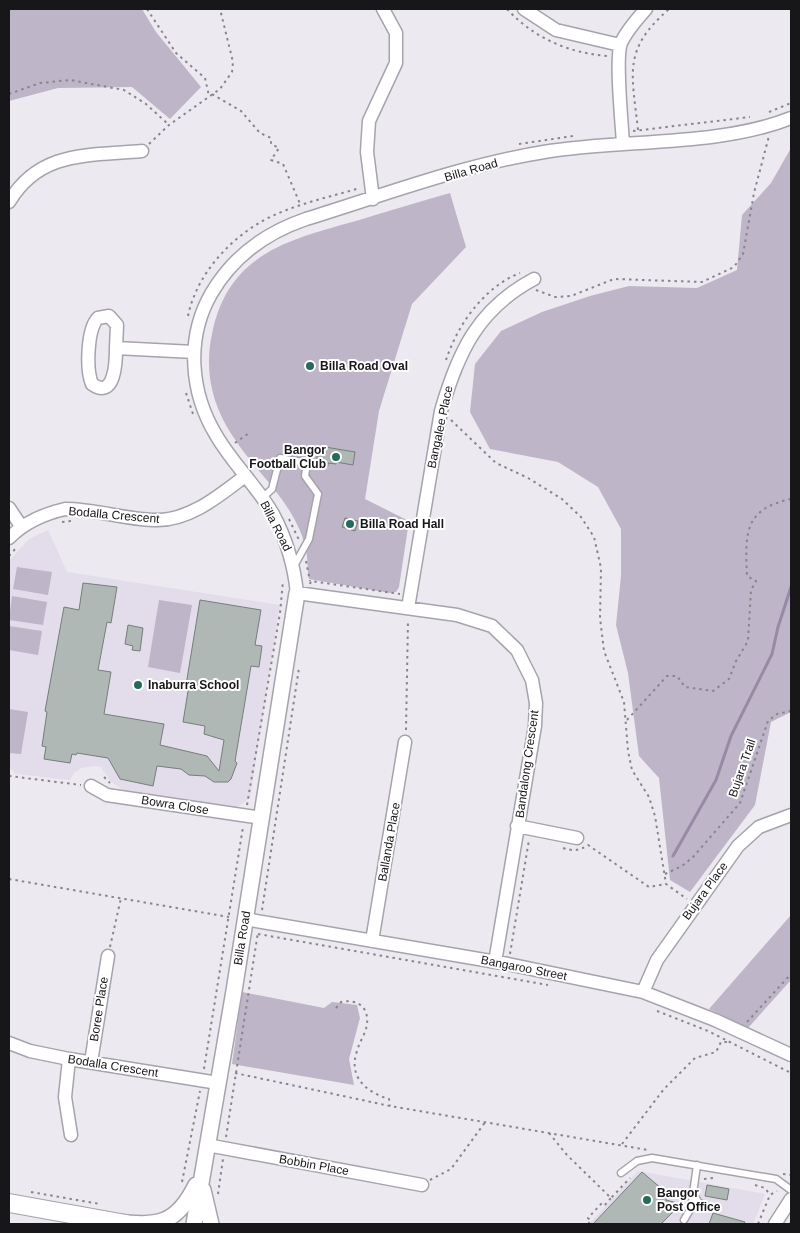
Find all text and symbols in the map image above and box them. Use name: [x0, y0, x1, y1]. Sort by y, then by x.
street label: Billa Road: [443, 156, 499, 184]
place label: Billa Road Oval: [320, 359, 408, 373]
marker: Billa Road Oval: [304, 360, 316, 372]
street label: Bangalee Place: [424, 384, 456, 470]
place label: Bangor Football Club: [249, 443, 326, 471]
marker: Bangor Football Club: [330, 451, 342, 463]
street label: Billa Road: [257, 498, 295, 554]
street label: Bodalla Crescent: [68, 504, 161, 526]
place label: Billa Road Hall: [360, 517, 444, 531]
marker: Billa Road Hall: [344, 518, 356, 530]
place label: Inaburra School: [148, 678, 239, 692]
marker: Inaburra School: [132, 679, 144, 691]
street label: Bandalong Crescent: [513, 709, 542, 819]
street label: Bujara Trail: [725, 737, 759, 799]
street label: Bowra Close: [140, 793, 210, 817]
street label: Ballanda Place: [375, 801, 403, 883]
street label: Bujara Place: [679, 859, 731, 923]
street label: Billa Road: [231, 910, 253, 966]
street label: Bangaroo Street: [480, 953, 569, 983]
street label: Boree Place: [87, 975, 111, 1042]
street label: Bodalla Crescent: [67, 1052, 160, 1080]
street label: Bobbin Place: [278, 1152, 350, 1178]
place label: Bangor Post Office: [657, 1186, 721, 1214]
marker: Bangor Post Office: [641, 1194, 653, 1206]

